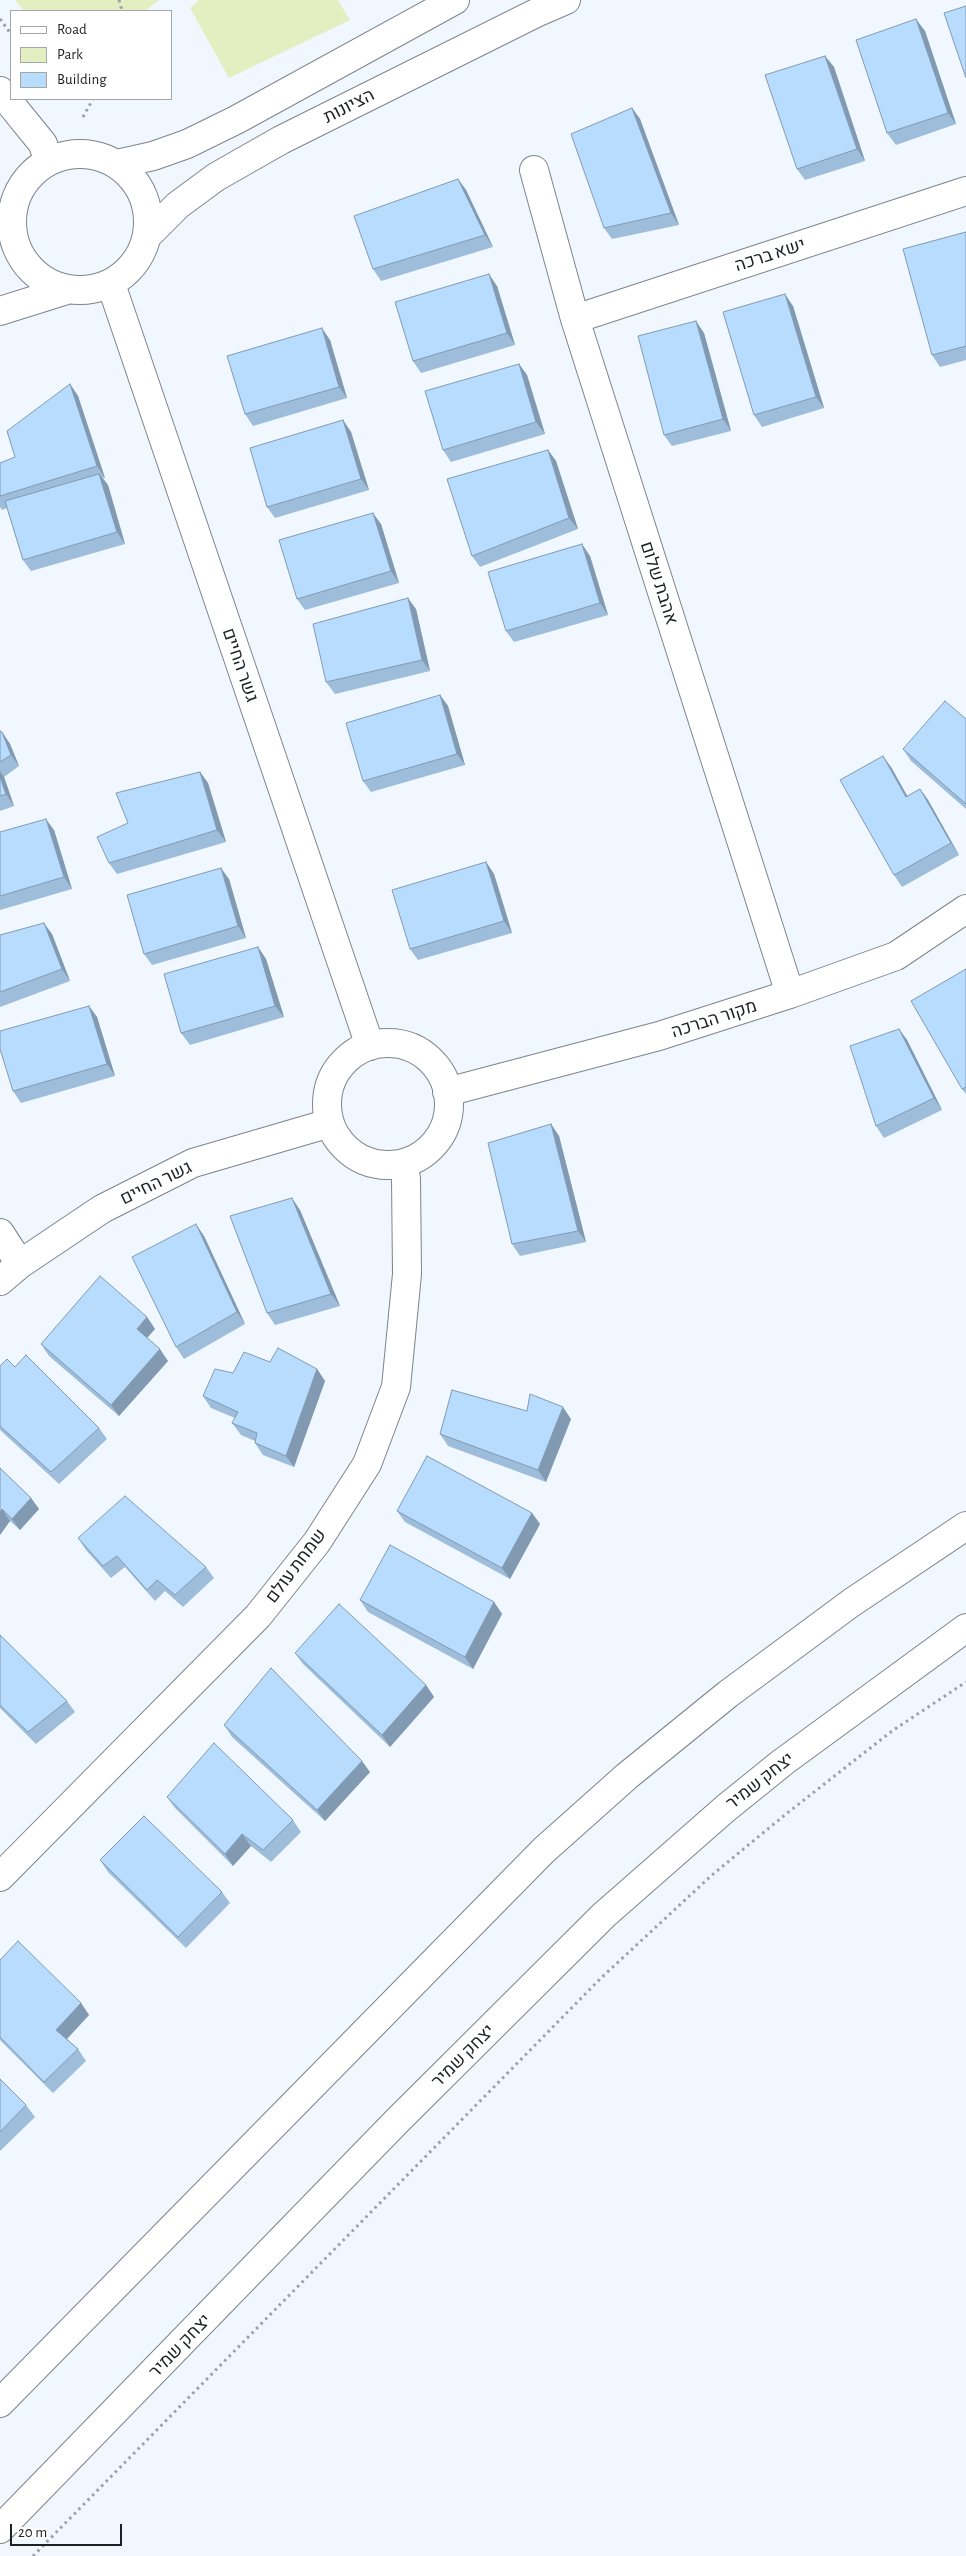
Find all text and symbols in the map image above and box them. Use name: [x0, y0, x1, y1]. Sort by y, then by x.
legend: [10, 10, 172, 100]
text: Road: [57, 22, 87, 37]
text: Park: [57, 47, 83, 62]
text: Building: [57, 72, 107, 87]
street label: הציונות: [320, 84, 378, 128]
street label: ישא ברכה: [732, 233, 808, 277]
street label: אהבת שלום: [635, 539, 683, 627]
street label: גשר החיים: [217, 625, 263, 705]
street label: מקור הברכה: [668, 995, 760, 1043]
street label: גשר החיים: [117, 1156, 195, 1210]
street label: שמחת עולם: [261, 1525, 331, 1607]
street label: יצחק שמיר: [722, 1748, 798, 1814]
street label: יצחק שמיר: [427, 2020, 499, 2092]
street label: יצחק שמיר: [144, 2310, 216, 2382]
scale bar: [12, 2514, 125, 2546]
text: 20 m: [18, 2525, 47, 2540]

